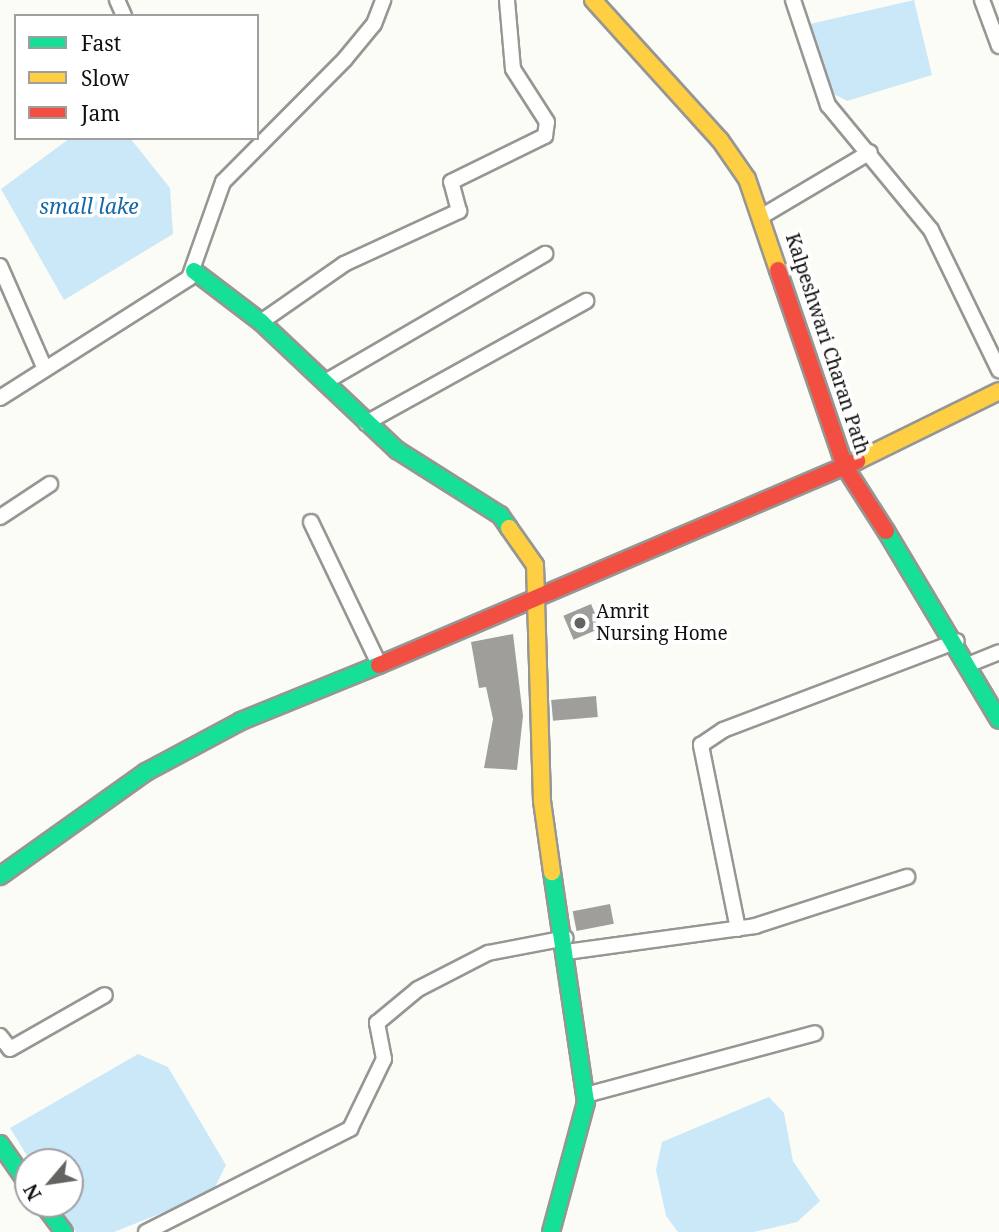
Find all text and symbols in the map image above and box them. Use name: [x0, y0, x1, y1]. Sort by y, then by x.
legend: [14, 14, 259, 140]
text: Fast: [81, 29, 121, 57]
text: Slow: [81, 64, 129, 92]
text: Jam: [81, 99, 120, 127]
water label: small lake: [39, 193, 139, 219]
street label: Kalpeshwari Charan Path: [780, 231, 874, 457]
place label: Amrit Nursing Home: [596, 601, 728, 645]
marker: Amrit Nursing Home: [570, 613, 590, 633]
north arrow: [14, 1148, 84, 1218]
text: N: [17, 1179, 47, 1205]

